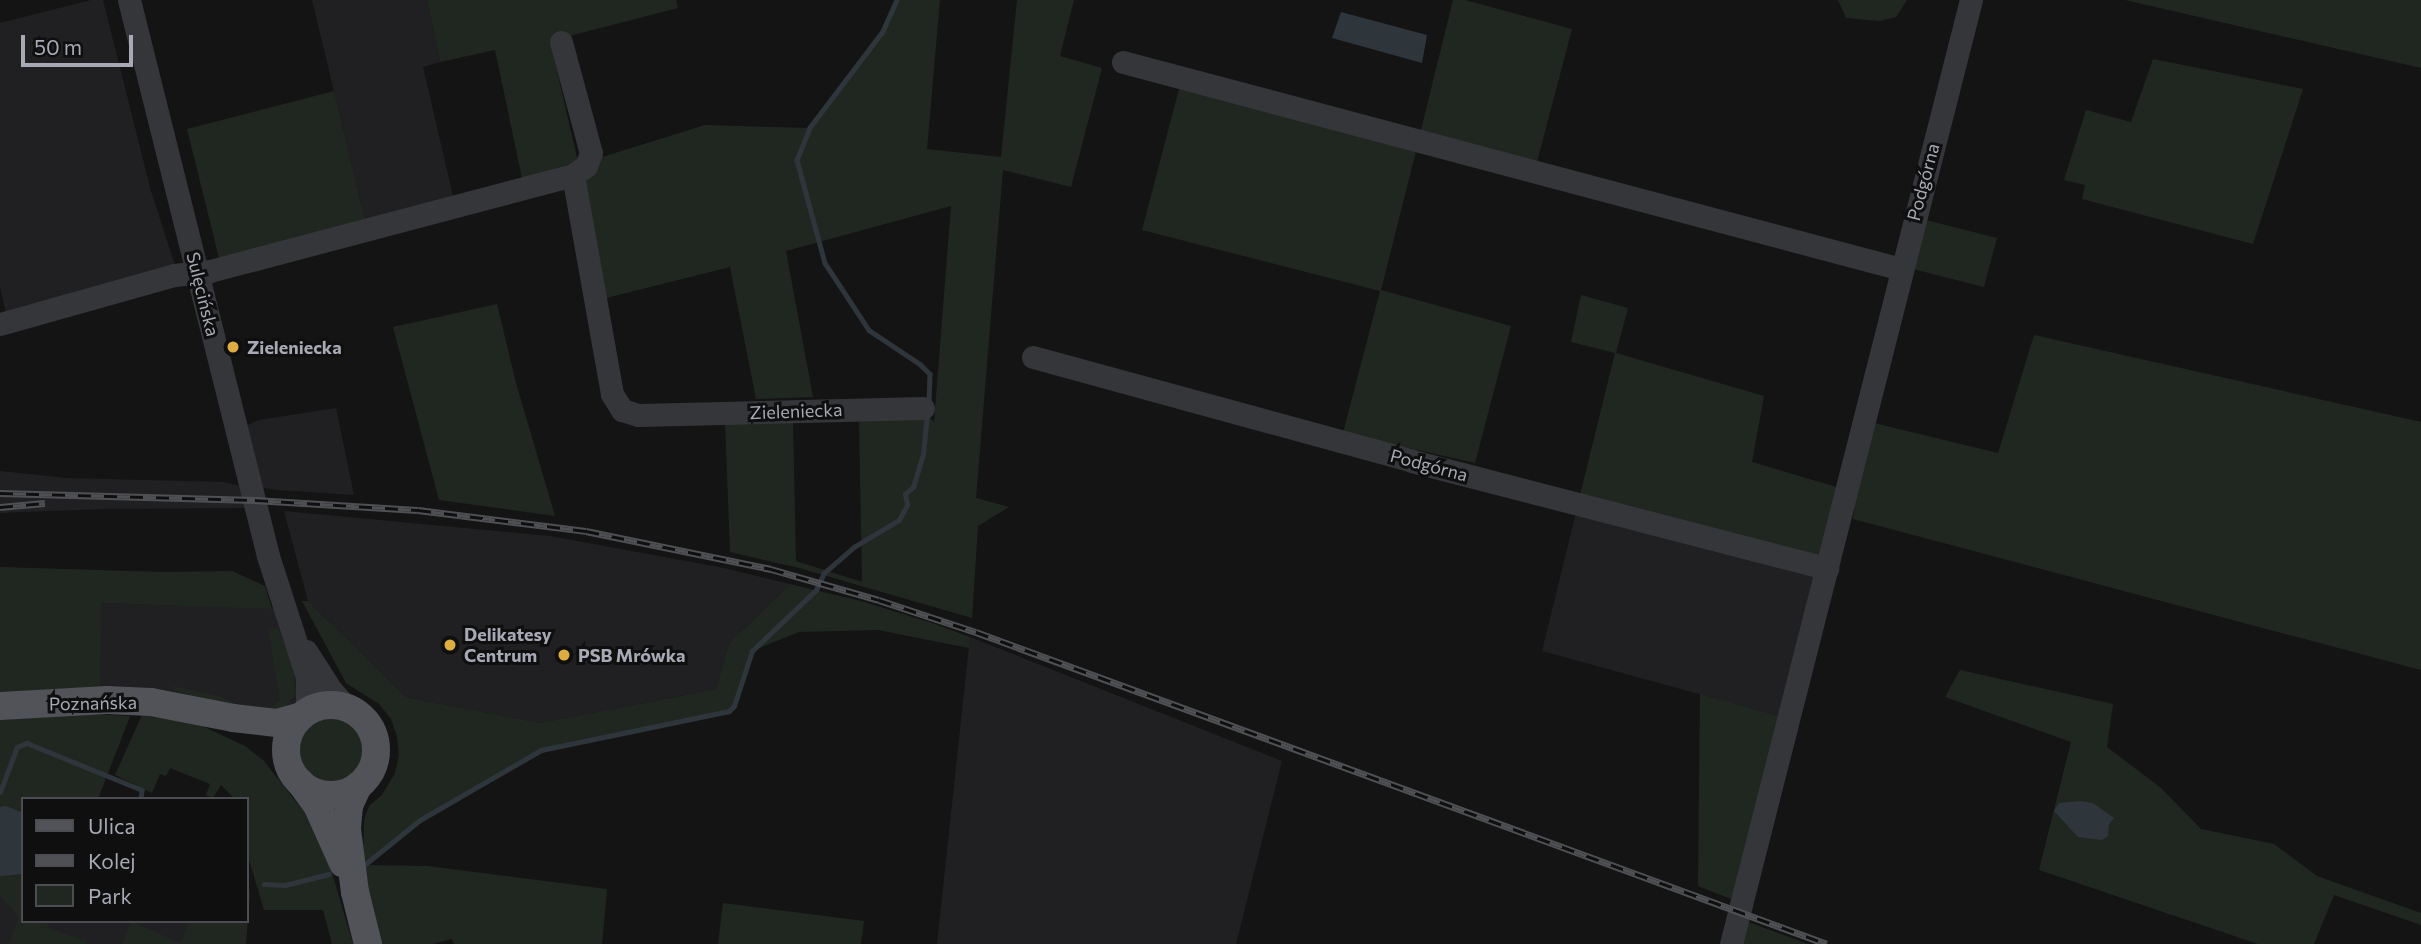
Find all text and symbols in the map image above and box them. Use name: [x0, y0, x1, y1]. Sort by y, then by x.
scale bar: [24, 21, 136, 65]
text: 50 m: [34, 34, 82, 59]
street label: Podgórna: [1902, 141, 1944, 223]
street label: Sulęcińska: [182, 250, 224, 338]
place label: Zieleniecka: [247, 336, 342, 358]
marker: Zieleniecka: [225, 339, 241, 355]
street label: Zieleniecka: [749, 399, 843, 423]
street label: Podgórna: [1388, 444, 1470, 486]
place label: Delikatesy Centrum: [464, 624, 552, 666]
marker: Delikatesy Centrum: [442, 637, 458, 653]
place label: PSB Mrówka: [578, 644, 686, 666]
marker: PSB Mrówka: [556, 647, 572, 663]
street label: Poznańska: [49, 691, 137, 715]
legend: [21, 797, 248, 923]
text: Ulica: [88, 813, 135, 838]
text: Kolej: [88, 848, 136, 873]
text: Park: [88, 883, 132, 908]

